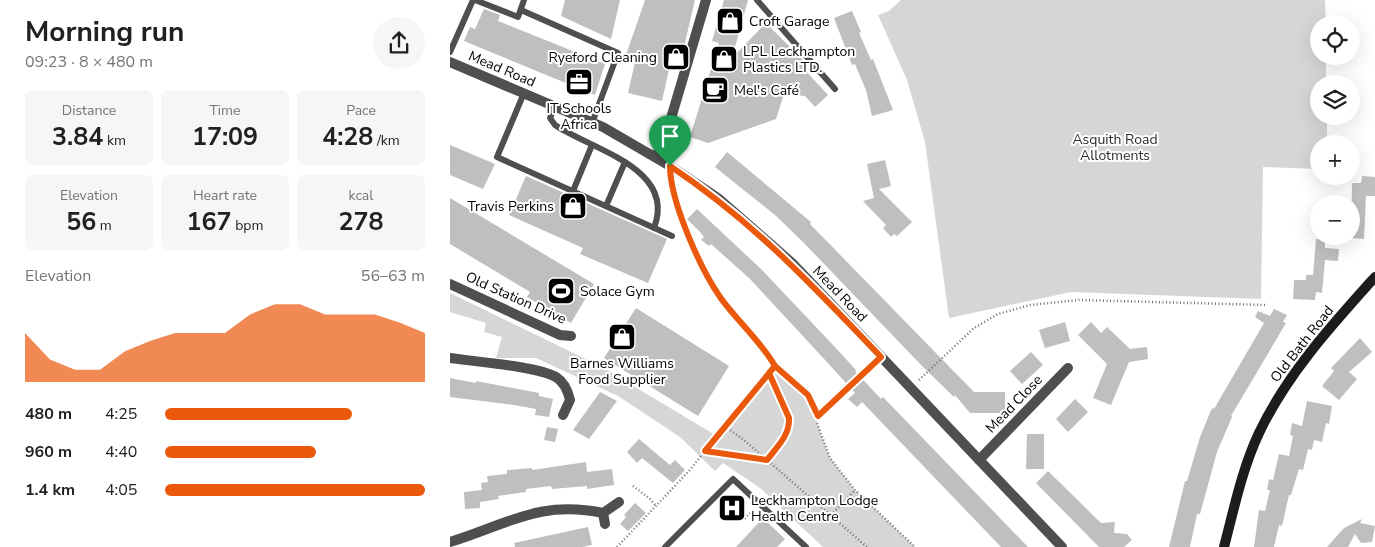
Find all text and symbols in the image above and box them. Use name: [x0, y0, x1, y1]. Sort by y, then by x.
shop icon: Croft Garage: [715, 6, 745, 36]
place label: Croft Garage: [749, 12, 829, 31]
text: Morning run: [25, 13, 184, 51]
map controls: [1310, 15, 1360, 245]
button: locate: [1310, 15, 1360, 65]
button: share: [373, 17, 425, 69]
shop icon: Ryeford Cleaning: [661, 42, 691, 72]
place label: LPL Leckhampton Plastics LTD.: [743, 42, 855, 77]
shop icon: LPL Leckhampton Plastics LTD.: [709, 44, 739, 74]
street label: Mead Road: [466, 46, 538, 92]
place label: Ryeford Cleaning: [548, 48, 657, 67]
text: 09:23 · 8 × 480 m: [25, 51, 153, 73]
office icon: IT Schools Africa: [564, 67, 594, 97]
cafe icon: Mel's Café: [700, 75, 730, 105]
button: layers: [1310, 75, 1360, 125]
place label: Mel's Café: [734, 81, 799, 100]
place label: IT Schools Africa: [546, 99, 612, 134]
text: Distance: [62, 101, 116, 120]
text: Time: [209, 101, 241, 120]
text: Pace: [346, 101, 376, 120]
pin: [649, 115, 691, 166]
text: 3.84: [52, 120, 103, 154]
text: 17:09: [192, 120, 258, 154]
text: 4:28: [322, 120, 373, 154]
icon: arrive: [656, 122, 684, 150]
park label: Asquith Road Allotments: [1072, 130, 1158, 165]
text: km: [103, 131, 126, 150]
text: /km: [373, 131, 400, 150]
button: +: [1310, 135, 1360, 185]
text: Elevation: [60, 186, 118, 205]
text: Heart rate: [193, 186, 257, 205]
text: kcal: [349, 186, 373, 205]
shop icon: Travis Perkins: [558, 191, 588, 221]
button: −: [1310, 195, 1360, 245]
place label: Travis Perkins: [468, 197, 554, 216]
text: 56: [66, 205, 96, 239]
text: 167: [187, 205, 232, 239]
text: 278: [338, 205, 384, 239]
text: m: [96, 216, 112, 235]
text: bpm: [232, 216, 263, 235]
street label: Mead Road: [808, 262, 872, 326]
text: Elevation: [25, 265, 91, 287]
text: 56–63 m: [361, 265, 425, 287]
street label: Old Station Drive: [463, 267, 569, 329]
sports icon: Solace Gym: [546, 276, 576, 306]
place label: Solace Gym: [580, 282, 655, 301]
street label: Old Bath Road: [1266, 302, 1338, 386]
shop icon: Barnes Williams Food Supplier: [607, 322, 637, 352]
place label: Barnes Williams Food Supplier: [570, 354, 674, 389]
street label: Mead Close: [981, 371, 1047, 437]
text: 480 m: [25, 403, 72, 425]
text: 4:25: [105, 403, 137, 425]
text: 960 m: [25, 441, 72, 463]
text: 4:40: [105, 441, 137, 463]
text: 1.4 km: [25, 479, 75, 501]
text: 4:05: [105, 479, 137, 501]
place label: Leckhampton Lodge Health Centre: [751, 491, 878, 526]
hospital icon: Leckhampton Lodge Health Centre: [717, 493, 747, 523]

